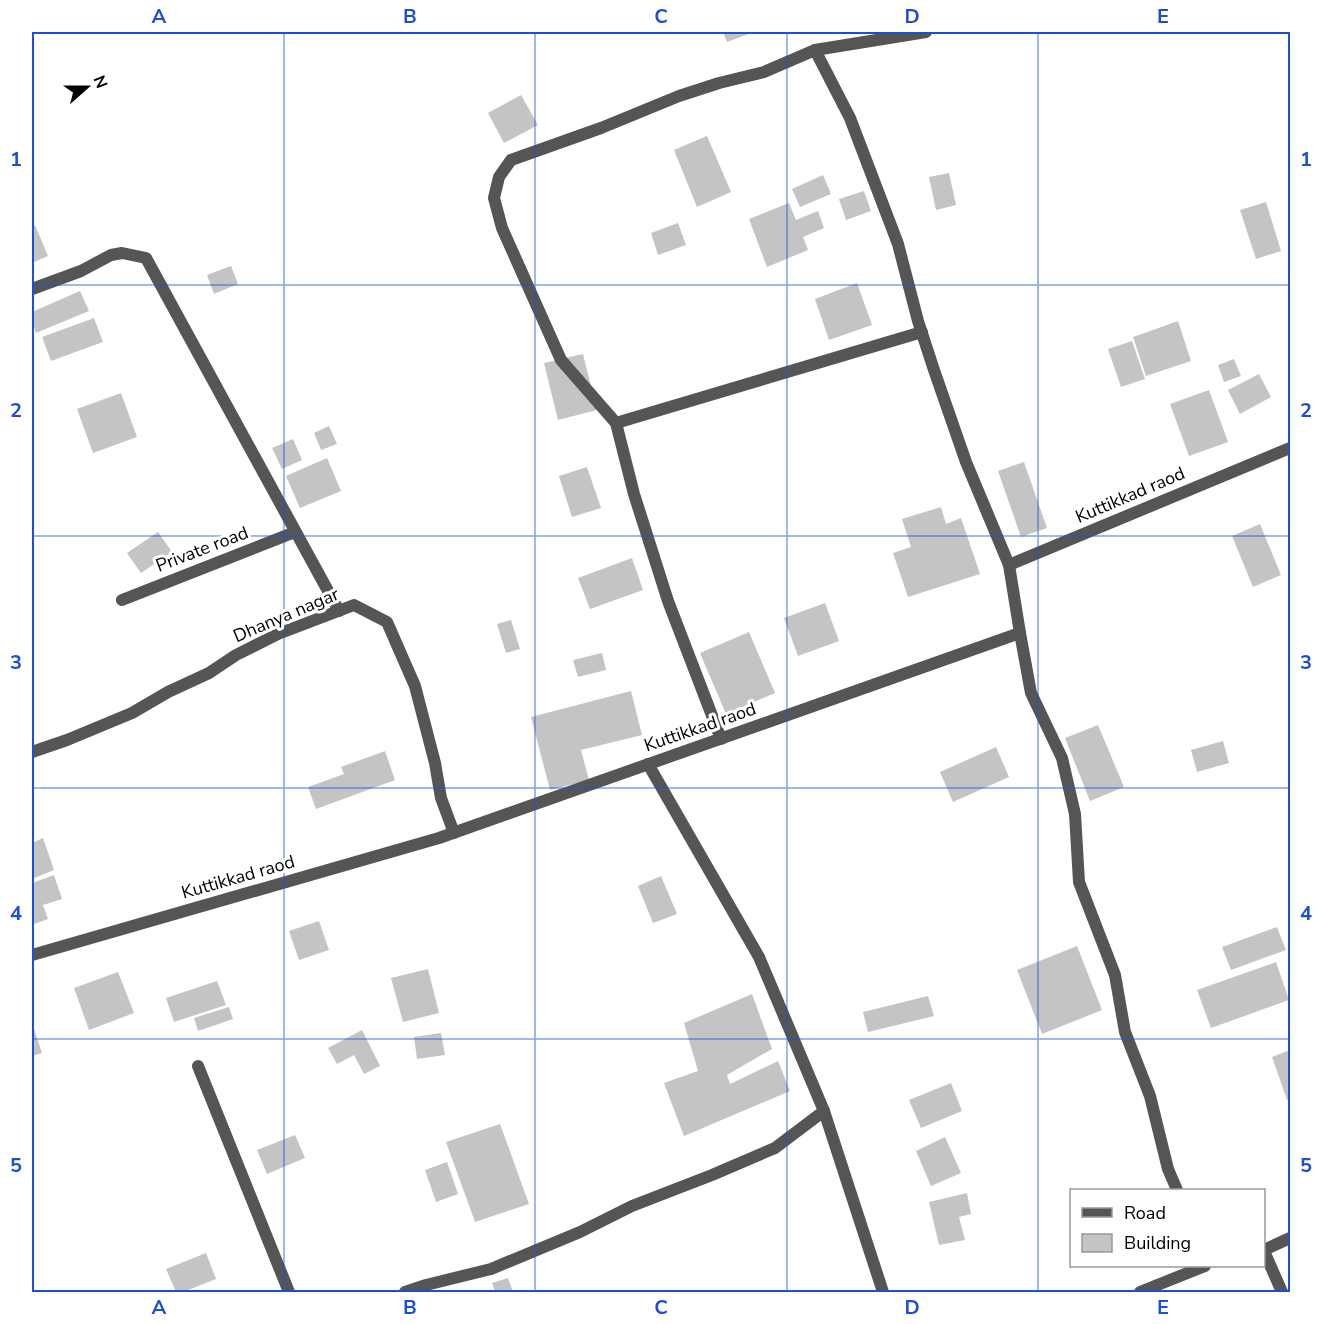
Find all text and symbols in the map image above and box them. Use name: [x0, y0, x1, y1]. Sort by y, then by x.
text: A: [152, 3, 167, 30]
text: B: [403, 3, 417, 30]
text: C: [654, 3, 668, 30]
text: D: [904, 3, 920, 30]
text: E: [1157, 3, 1169, 30]
north arrow: [57, 57, 117, 117]
text: N: [88, 72, 112, 92]
text: 1: [10, 146, 22, 173]
text: 1: [1300, 146, 1312, 173]
text: 2: [10, 397, 22, 424]
text: 2: [1300, 397, 1312, 424]
street label: Kuttikkad raod: [1072, 461, 1188, 529]
street label: Private road: [152, 520, 252, 578]
street label: Dhanya nagar: [229, 582, 343, 648]
text: 3: [10, 649, 22, 676]
text: 3: [1300, 649, 1312, 676]
street label: Kuttikkad raod: [641, 697, 759, 757]
street label: Kuttikkad raod: [179, 849, 297, 905]
text: 4: [10, 900, 22, 927]
text: 4: [1300, 900, 1312, 927]
text: 5: [10, 1152, 22, 1179]
text: 5: [1300, 1152, 1312, 1179]
legend: [1070, 1189, 1265, 1267]
text: Road: [1124, 1201, 1166, 1225]
text: Building: [1124, 1231, 1191, 1255]
text: A: [152, 1294, 167, 1321]
text: B: [403, 1294, 417, 1321]
text: C: [654, 1294, 668, 1321]
text: D: [904, 1294, 920, 1321]
text: E: [1157, 1294, 1169, 1321]

